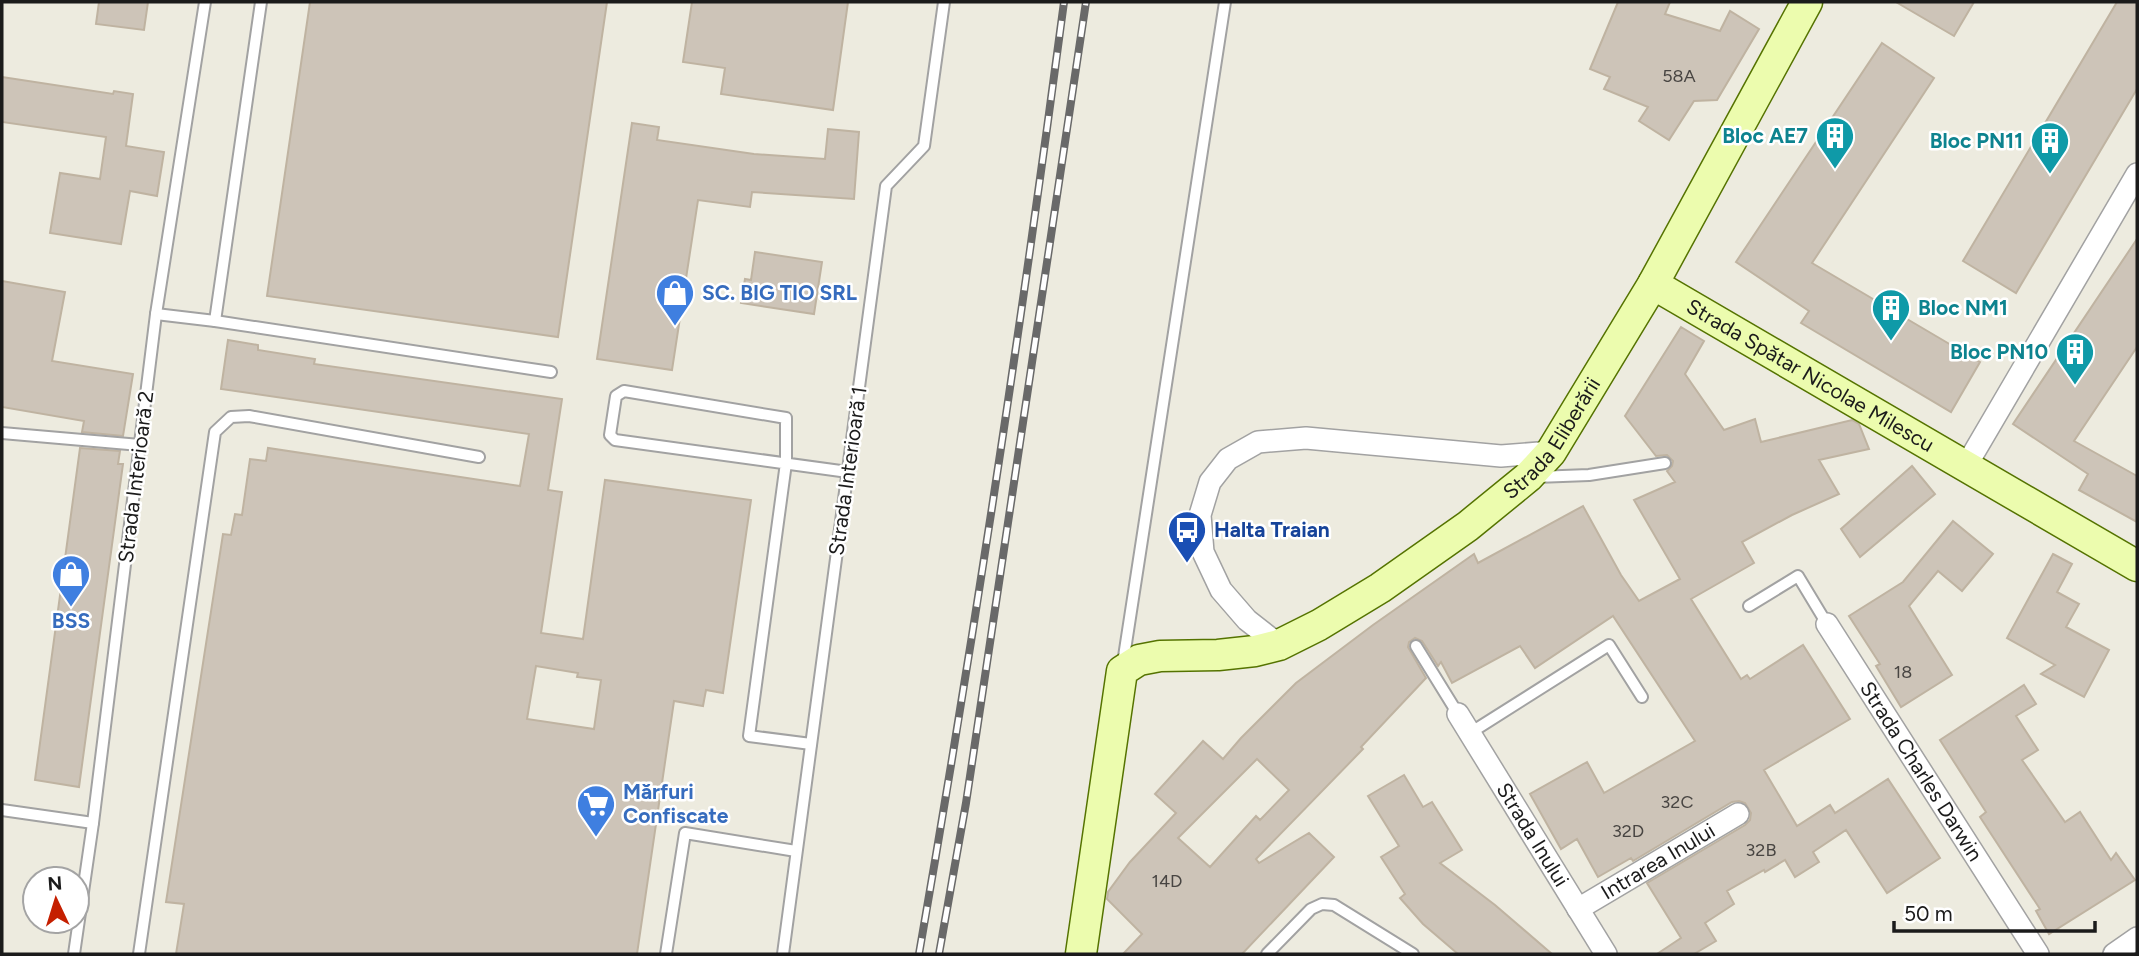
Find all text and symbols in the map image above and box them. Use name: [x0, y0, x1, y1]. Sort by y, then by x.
house number: 58A: [1662, 65, 1696, 87]
building icon: Bloc AE7: [1814, 115, 1856, 170]
building icon: Bloc PN11: [2029, 120, 2071, 175]
place label: Bloc AE7: [1722, 123, 1808, 148]
place label: Bloc PN11: [1930, 128, 2023, 153]
shop icon: SC. BIG TIO SRL: [654, 272, 696, 327]
place label: SC. BIG TIO SRL: [702, 280, 857, 305]
building icon: Bloc NM1: [1870, 287, 1912, 342]
street label: Strada Spătar Nicolae Milescu: [1682, 293, 1939, 457]
place label: Bloc NM1: [1918, 295, 2008, 320]
building icon: Bloc PN10: [2054, 331, 2096, 386]
place label: Bloc PN10: [1950, 339, 2048, 364]
street label: Strada Eliberării: [1498, 373, 1605, 504]
street label: Strada Interioară 1: [823, 385, 872, 557]
street label: Strada Interioară 2: [113, 389, 158, 564]
bus stop icon: Halta Traian: [1166, 509, 1208, 564]
place label: Halta Traian: [1214, 517, 1330, 542]
shop icon: BSS: [50, 553, 92, 608]
place label: BSS: [52, 608, 90, 633]
house number: 18: [1894, 661, 1912, 683]
street label: Strada Charles Darwin: [1855, 677, 1988, 866]
street label: Strada Inului: [1492, 778, 1574, 891]
place label: Mărfuri Confiscate: [623, 779, 729, 828]
supermarket icon: Mărfuri Confiscate: [575, 783, 617, 838]
house number: 32C: [1661, 791, 1693, 813]
street label: Intrarea Inului: [1596, 818, 1719, 905]
house number: 32D: [1612, 820, 1644, 842]
house number: 32B: [1746, 839, 1776, 861]
north arrow: [21, 865, 91, 935]
house number: 14D: [1152, 870, 1183, 892]
text: N: [47, 872, 63, 896]
scale bar: [1894, 890, 2095, 934]
text: 50 m: [1904, 901, 1953, 926]

